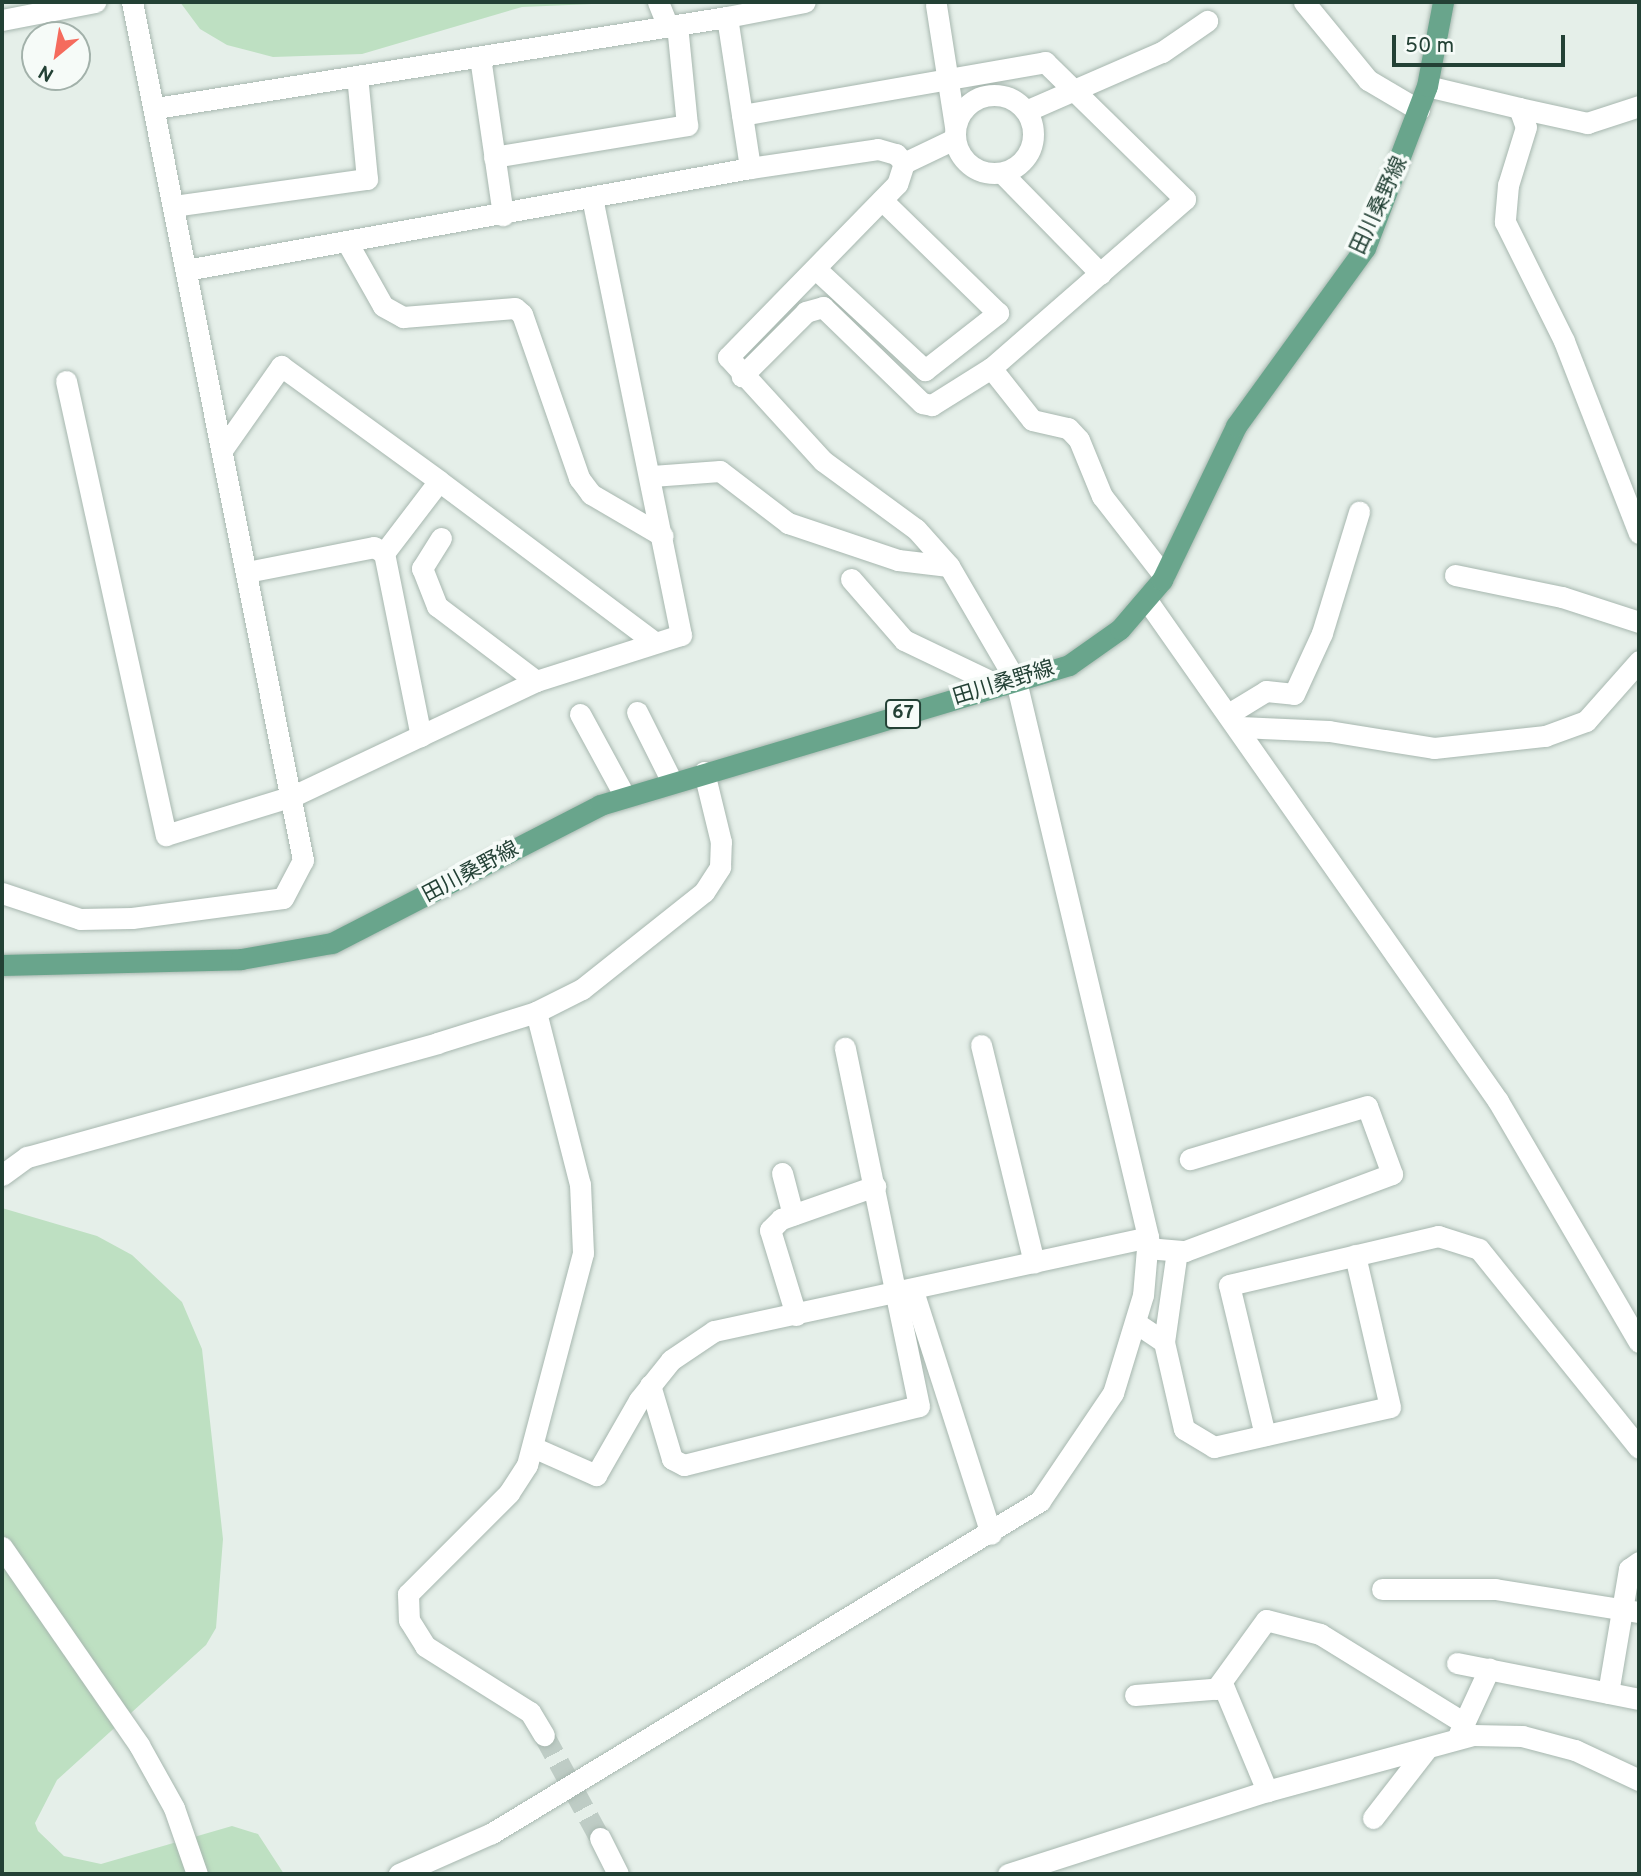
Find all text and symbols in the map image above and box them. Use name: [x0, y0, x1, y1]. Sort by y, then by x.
north arrow: [21, 21, 91, 91]
scale bar: [1396, 21, 1569, 65]
text: 50 m: [1405, 33, 1454, 60]
text: N: [35, 59, 58, 86]
street label: 田川桑野線: [1346, 153, 1414, 259]
street label: 田川桑野線: [950, 657, 1058, 711]
road number: 67: [884, 698, 922, 730]
street label: 田川桑野線: [419, 837, 523, 909]

